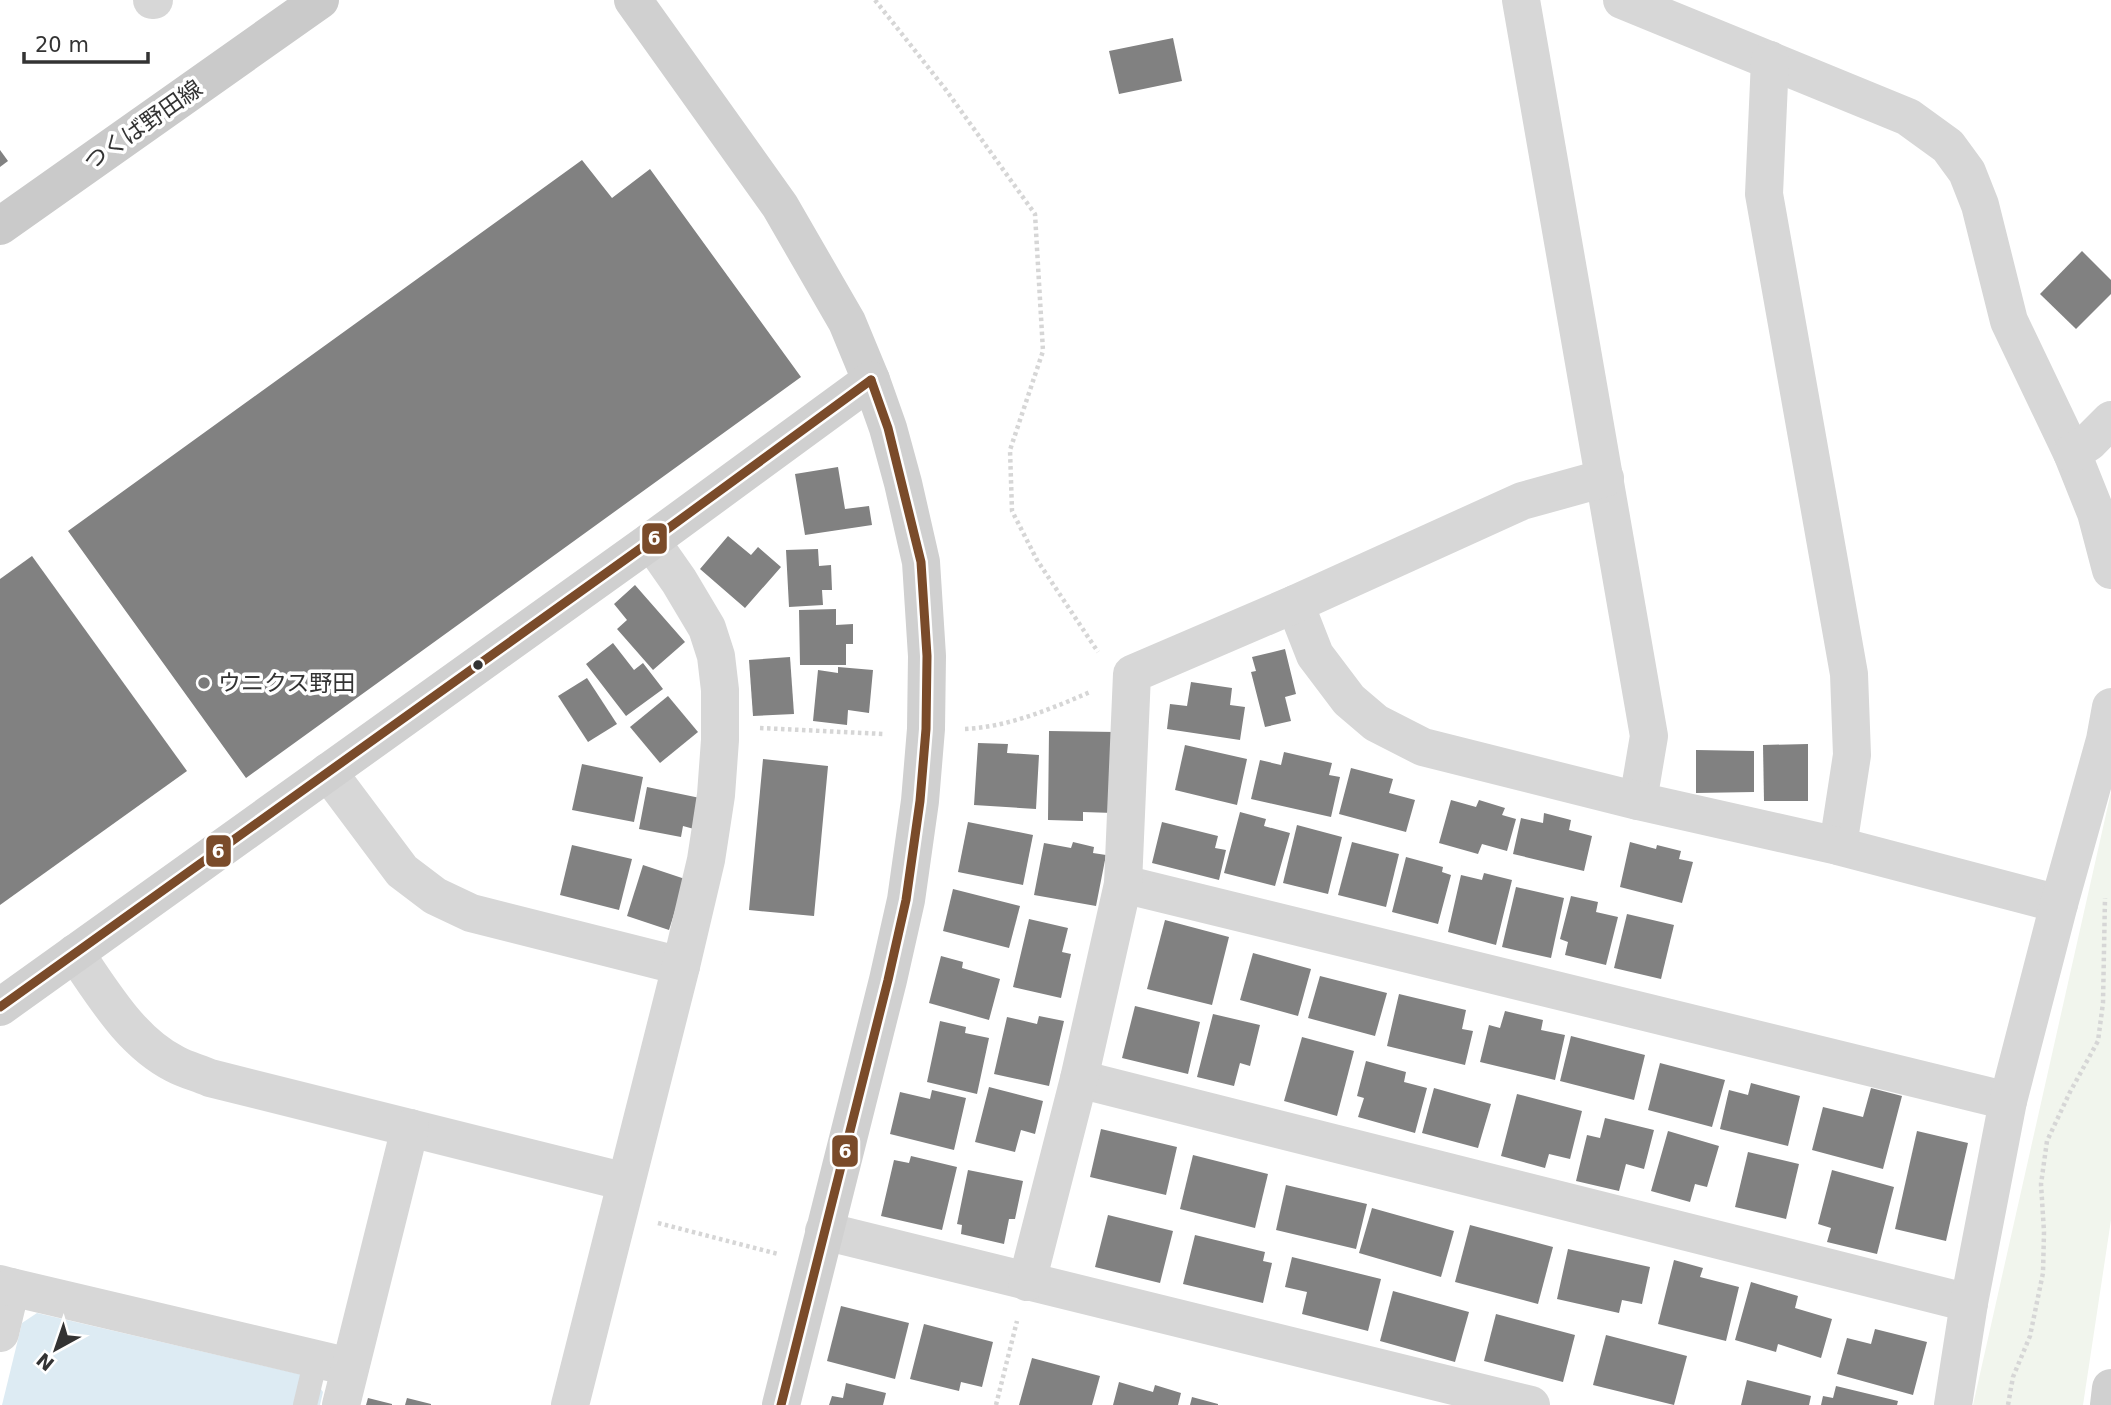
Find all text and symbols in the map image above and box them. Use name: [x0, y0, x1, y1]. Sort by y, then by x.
scale bar: [24, 21, 149, 65]
text: 20 m: [35, 33, 89, 57]
street label: つくば野田線: [79, 75, 207, 175]
line badge: 6: [641, 522, 668, 555]
text: 6: [647, 527, 661, 549]
unlabelled marker: [471, 658, 485, 672]
place label: ウニクス野田: [218, 670, 355, 696]
marker: ウニクス野田: [196, 675, 212, 691]
line badge: 6: [205, 834, 232, 868]
text: 6: [211, 840, 225, 862]
line badge: 6: [831, 1134, 859, 1168]
text: 6: [838, 1140, 852, 1162]
north arrow: [21, 1314, 91, 1384]
text: N: [32, 1348, 58, 1376]

